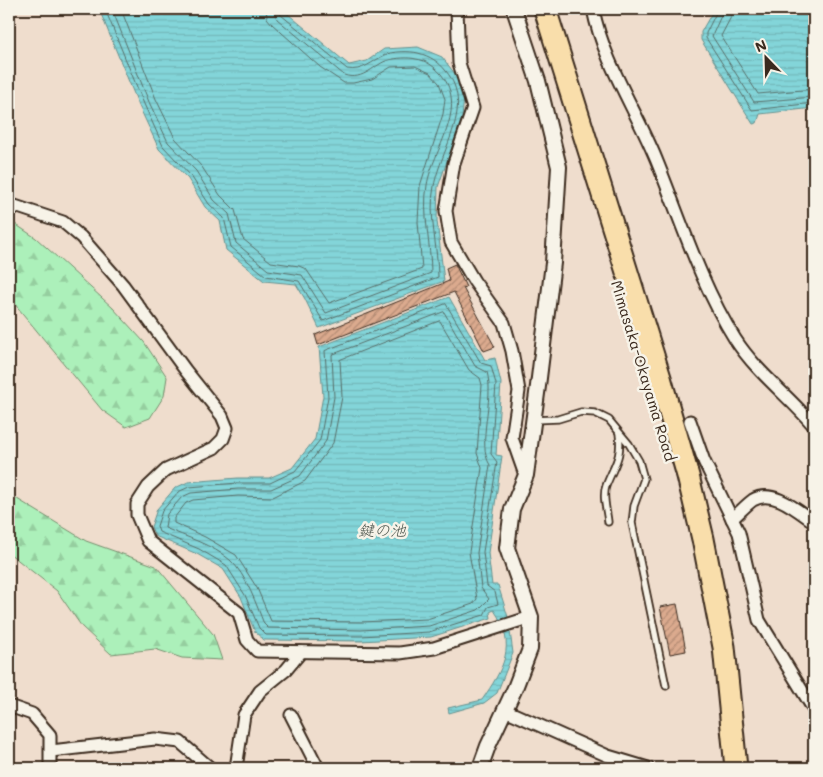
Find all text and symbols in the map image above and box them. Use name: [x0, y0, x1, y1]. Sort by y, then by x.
north arrow: [740, 32, 790, 82]
text: N: [752, 35, 769, 56]
street label: Mimasaka-Okayama Road: [607, 278, 681, 464]
water label: 鍵の池: [358, 519, 407, 540]

